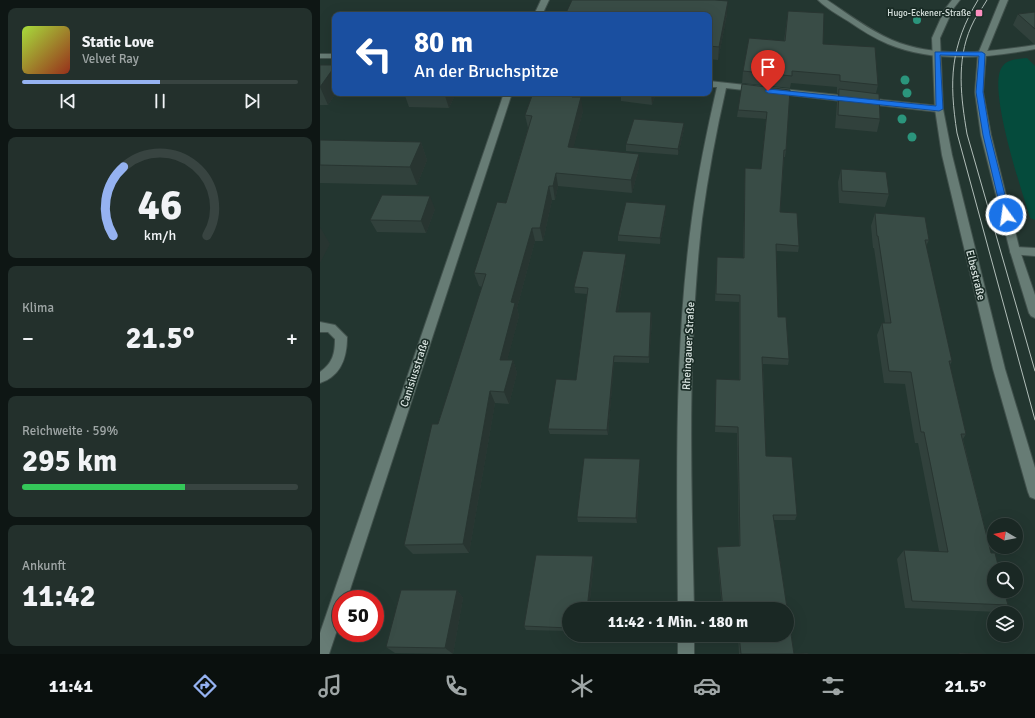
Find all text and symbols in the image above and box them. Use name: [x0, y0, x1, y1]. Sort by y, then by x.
place label: Hugo-Eckener-Straße: [887, 8, 971, 19]
marker: Hugo-Eckener-Straße: [974, 8, 984, 18]
text: 80 m: [414, 26, 473, 60]
icon: left: [348, 28, 400, 80]
text: Static Love: [82, 33, 154, 51]
pin: [751, 50, 785, 91]
text: Velvet Ray: [82, 51, 139, 67]
icon: arrive: [757, 56, 779, 78]
text: An der Bruchspitze: [414, 60, 559, 82]
icon: previous: [57, 90, 79, 112]
icon: pause: [149, 90, 171, 112]
icon: next: [241, 90, 263, 112]
text: 46: [138, 180, 182, 231]
position arrow: [985, 194, 1027, 236]
text: km/h: [144, 226, 176, 243]
street label: Elbestraße: [963, 249, 988, 302]
text: Klima: [22, 300, 54, 316]
street label: Rheingauer Straße: [680, 302, 697, 390]
text: 21.5°: [125, 320, 195, 357]
text: −: [22, 325, 34, 352]
text: +: [286, 325, 298, 352]
street label: Canisiusstraße: [397, 338, 432, 409]
text: Reichweite · 59%: [22, 423, 118, 439]
text: 295 km: [22, 443, 117, 480]
north arrow: [987, 518, 1023, 554]
map controls: [987, 518, 1023, 642]
text: Ankunft: [22, 558, 66, 574]
button: search: [987, 562, 1023, 598]
text: 11:42: [22, 578, 96, 615]
speed limit sign: 50: [332, 590, 384, 642]
button: layers: [987, 606, 1023, 642]
text: 11:42 · 1 Min. · 180 m: [608, 613, 748, 631]
icon: directions: [191, 672, 219, 700]
icon: music: [316, 672, 344, 700]
icon: phone: [442, 672, 470, 700]
icon: climate: [568, 672, 596, 700]
icon: car: [693, 672, 721, 700]
icon: filters: [819, 672, 847, 700]
text: 11:41: [49, 675, 93, 697]
text: 21.5°: [945, 675, 986, 697]

